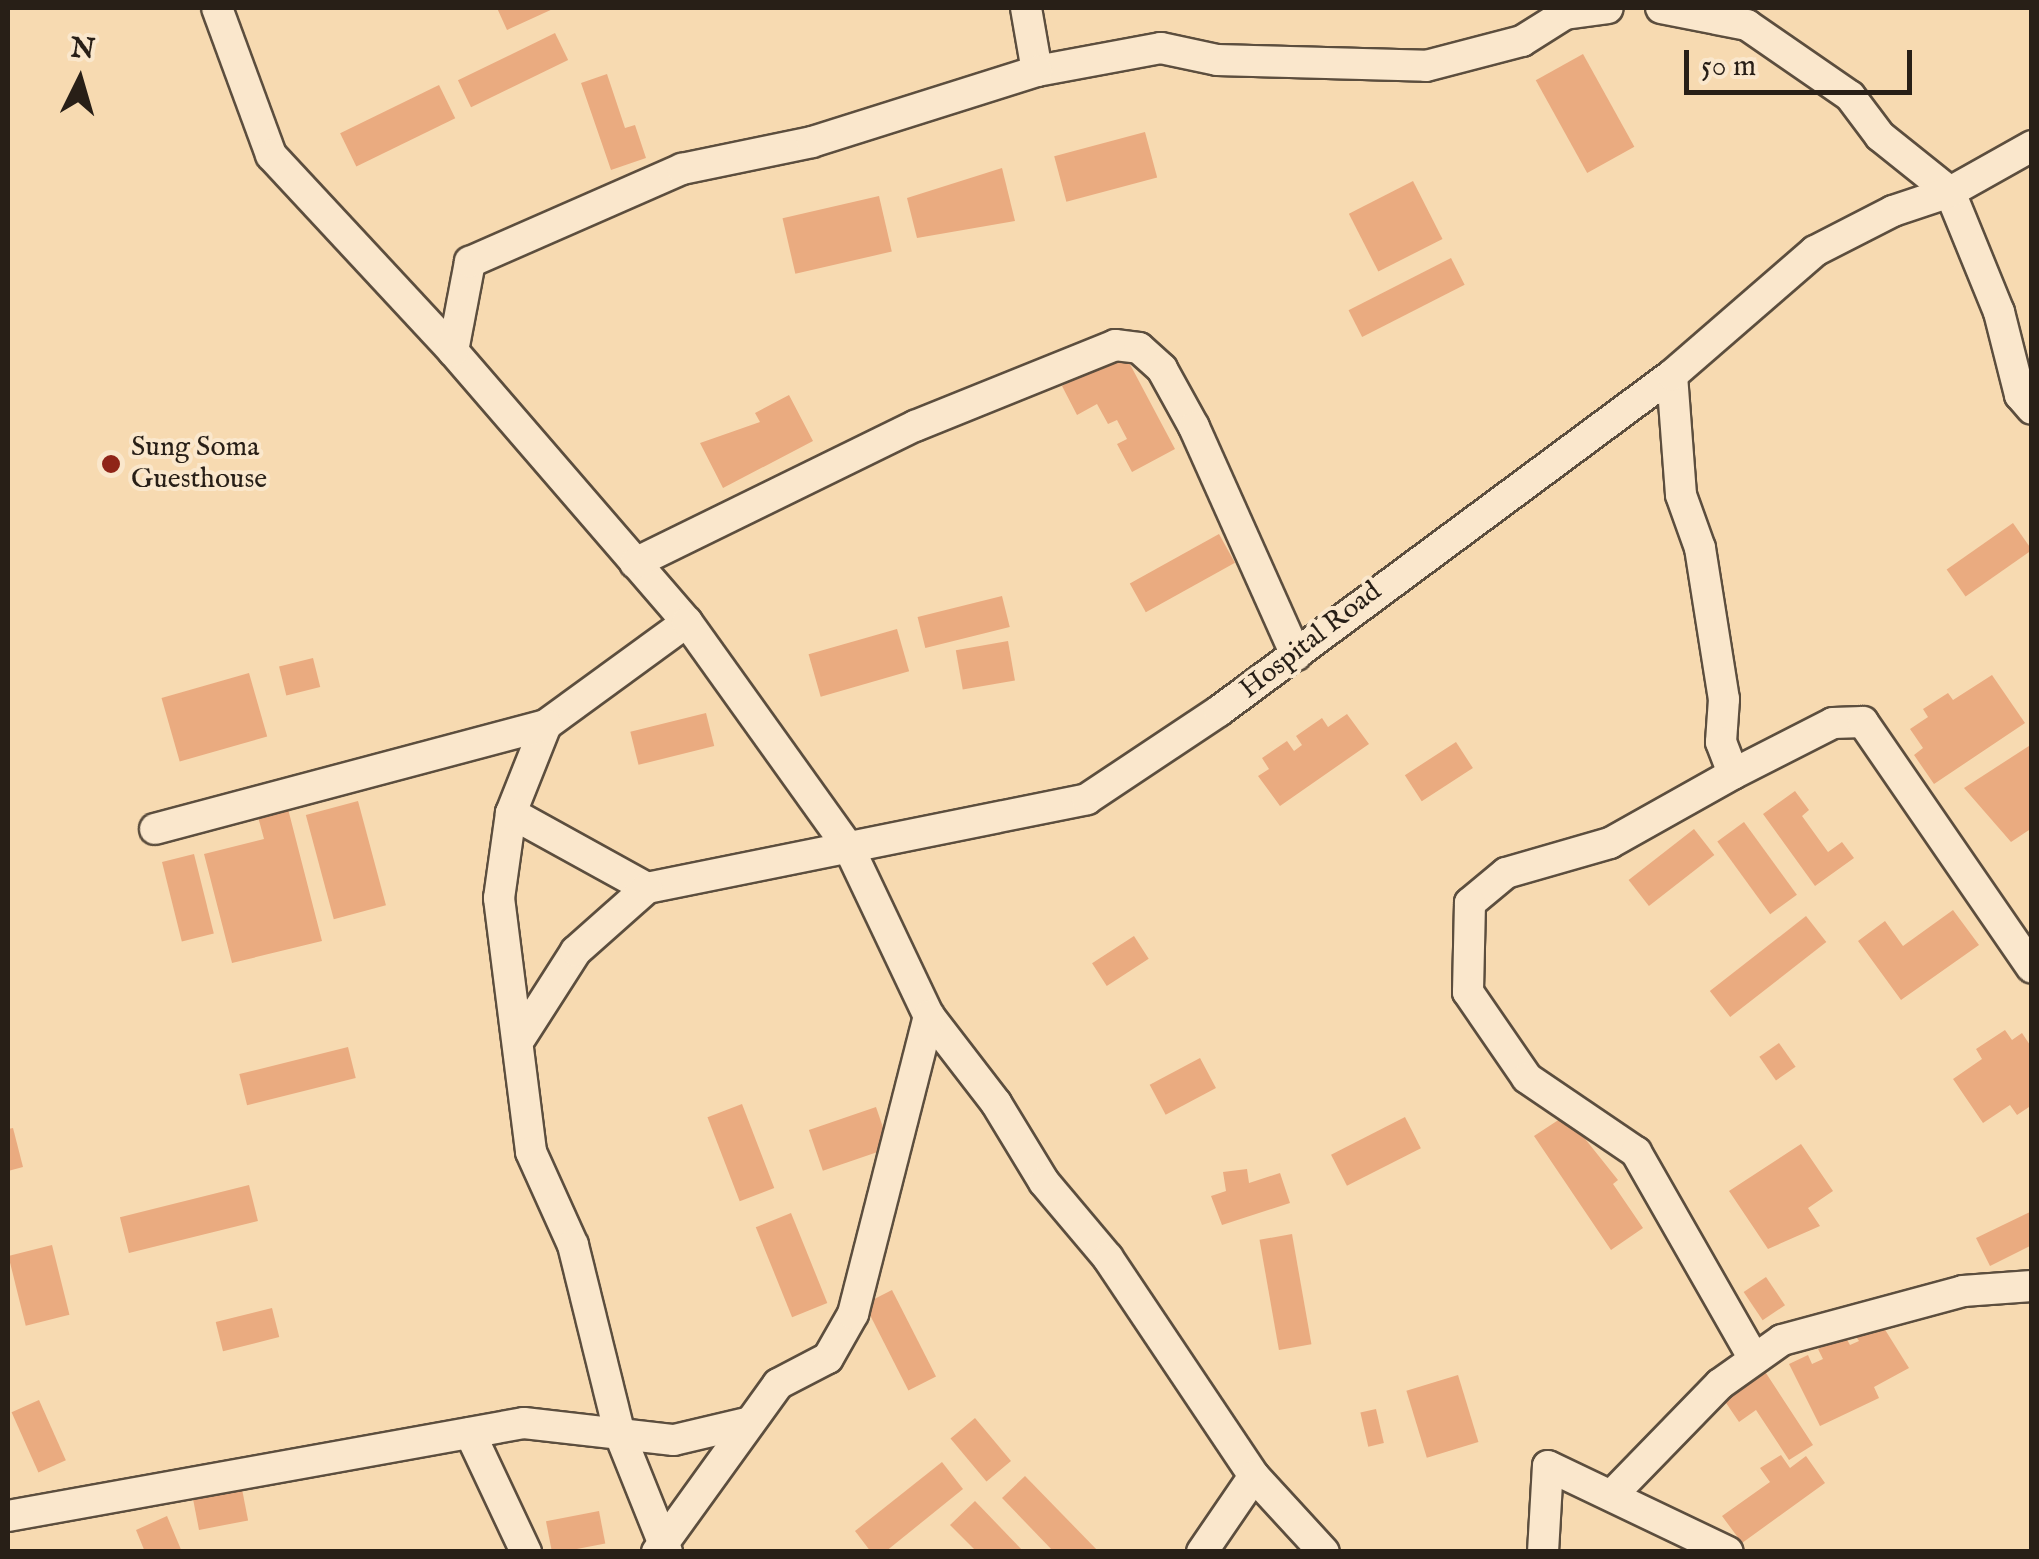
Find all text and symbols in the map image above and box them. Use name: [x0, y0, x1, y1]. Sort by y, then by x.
north arrow: [30, 30, 130, 130]
scale bar: [1689, 30, 1916, 92]
text: N: [69, 31, 96, 68]
text: 50 m: [1701, 48, 1756, 86]
place label: Sung Soma Guesthouse: [131, 431, 267, 497]
marker: Sung Soma Guesthouse: [100, 453, 122, 475]
street label: Hospital Road: [1234, 575, 1388, 707]

